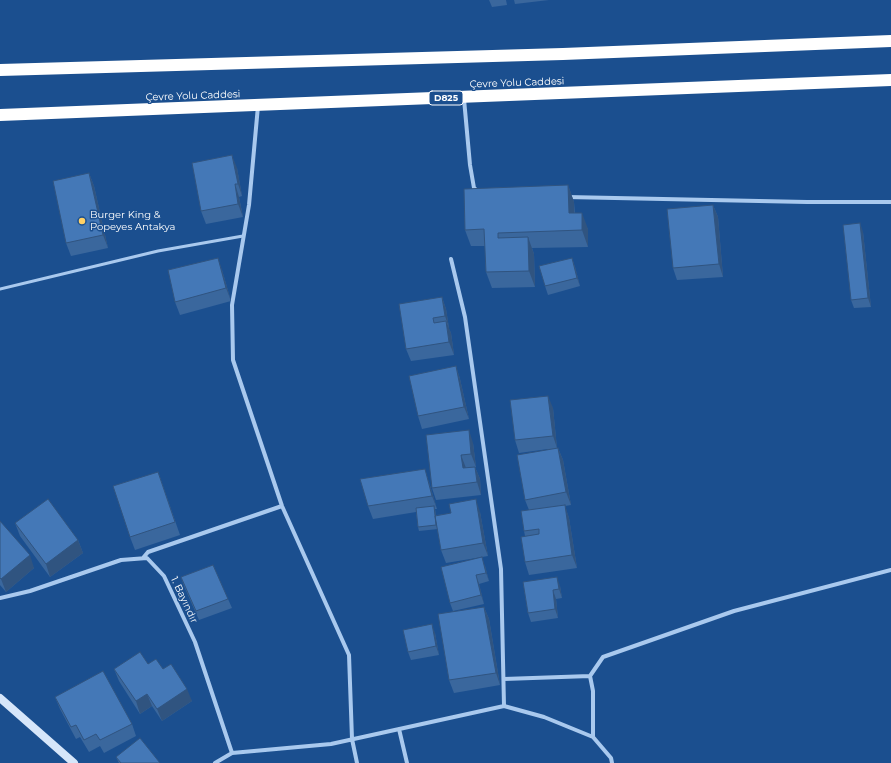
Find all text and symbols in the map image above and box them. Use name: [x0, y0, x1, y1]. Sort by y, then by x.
street label: Çevre Yolu Caddesi: [469, 75, 565, 91]
street label: Çevre Yolu Caddesi: [145, 88, 241, 104]
road number: D825: [429, 91, 463, 105]
place label: Burger King & Popeyes Antakya: [90, 209, 175, 232]
marker: Burger King & Popeyes Antakya: [77, 216, 87, 226]
street label: 1. Bayındır: [168, 575, 200, 625]

